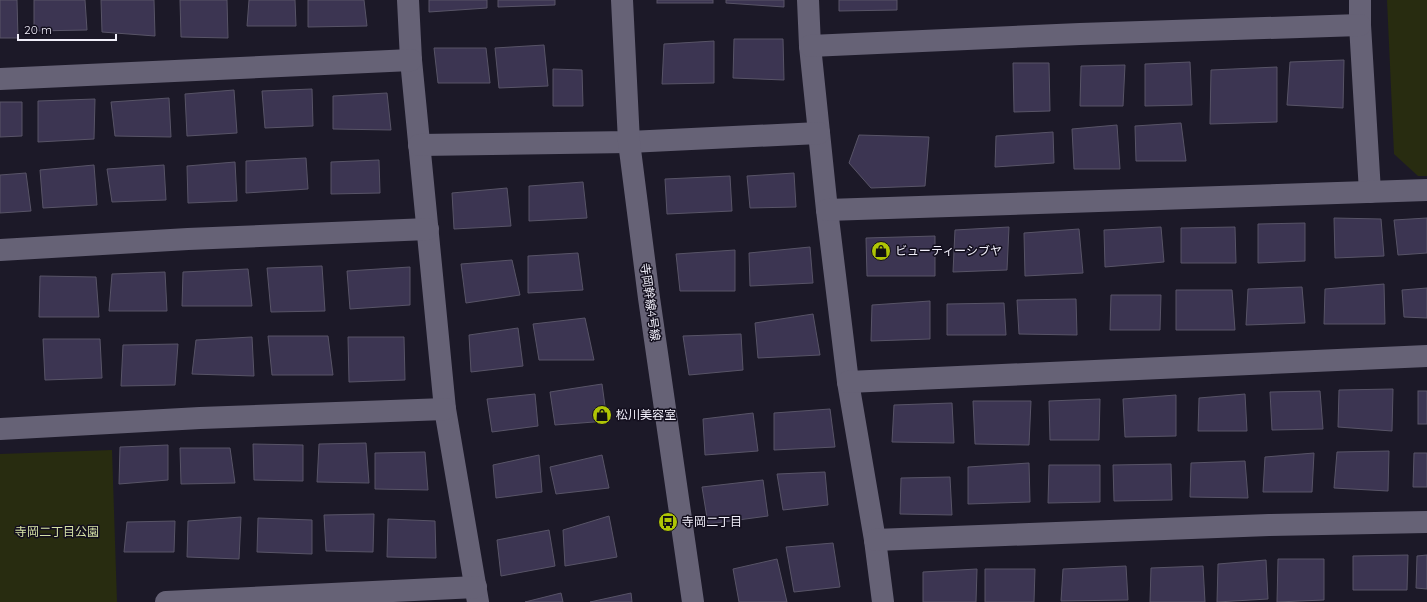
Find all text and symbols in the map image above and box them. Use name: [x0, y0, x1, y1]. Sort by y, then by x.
scale bar: [18, 16, 116, 42]
text: 20 m: [24, 22, 52, 37]
shop icon: ビューティーシブヤ: [870, 240, 892, 262]
place label: ビューティーシブヤ: [895, 243, 1002, 258]
street label: 寺岡幹線4号線: [638, 262, 663, 342]
shop icon: 松川美容室: [591, 404, 613, 426]
place label: 松川美容室: [616, 407, 676, 422]
bus stop icon: 寺岡二丁目: [657, 511, 679, 533]
place label: 寺岡二丁目: [682, 514, 742, 529]
park label: 寺岡二丁目公園: [15, 524, 99, 539]

